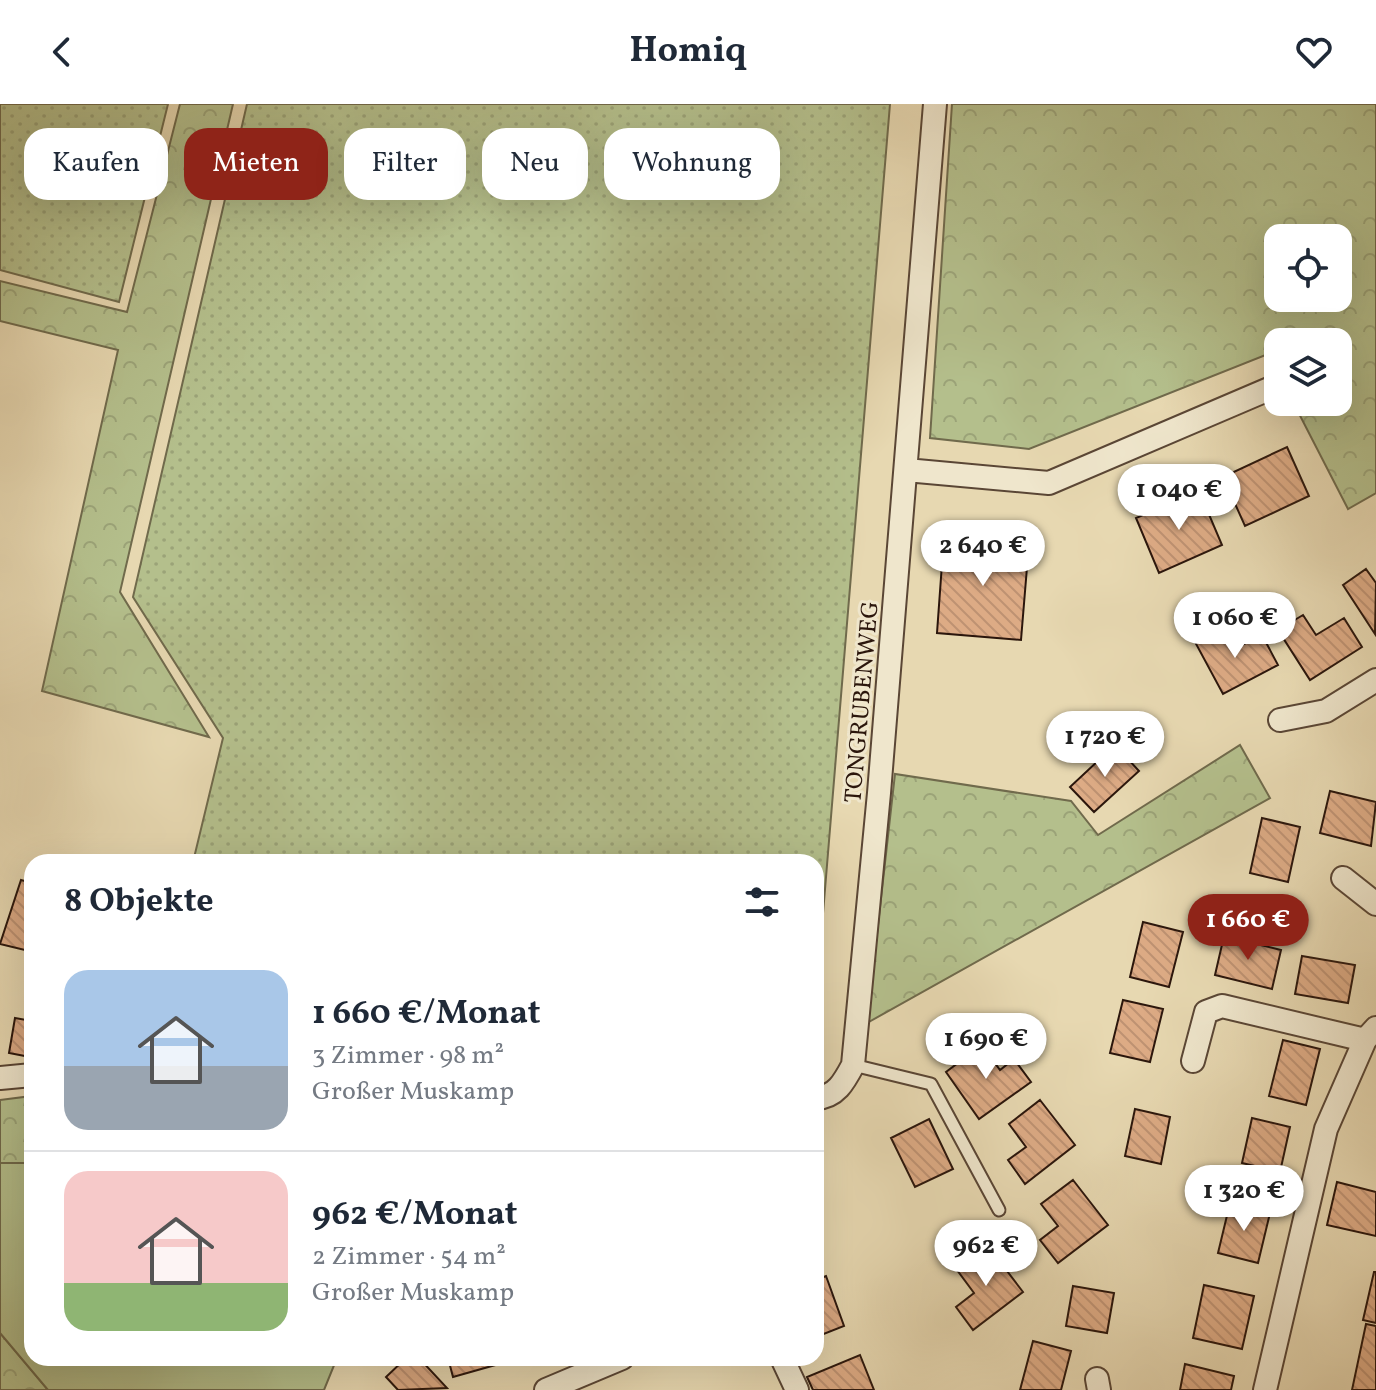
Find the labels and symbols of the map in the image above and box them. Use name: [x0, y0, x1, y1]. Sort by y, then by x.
pin: 1 040 €: [1105, 464, 1253, 532]
pin: 2 640 €: [909, 520, 1057, 588]
pin: 1 060 €: [1161, 592, 1309, 660]
street label: TONGRUBENWEG: [837, 600, 889, 805]
pin: 1 720 €: [1031, 711, 1179, 779]
pin: 1 660 €: [1174, 894, 1322, 962]
pin: 1 690 €: [912, 1013, 1060, 1081]
pin: 1 320 €: [1170, 1165, 1318, 1233]
pin: 962 €: [930, 1220, 1042, 1288]

